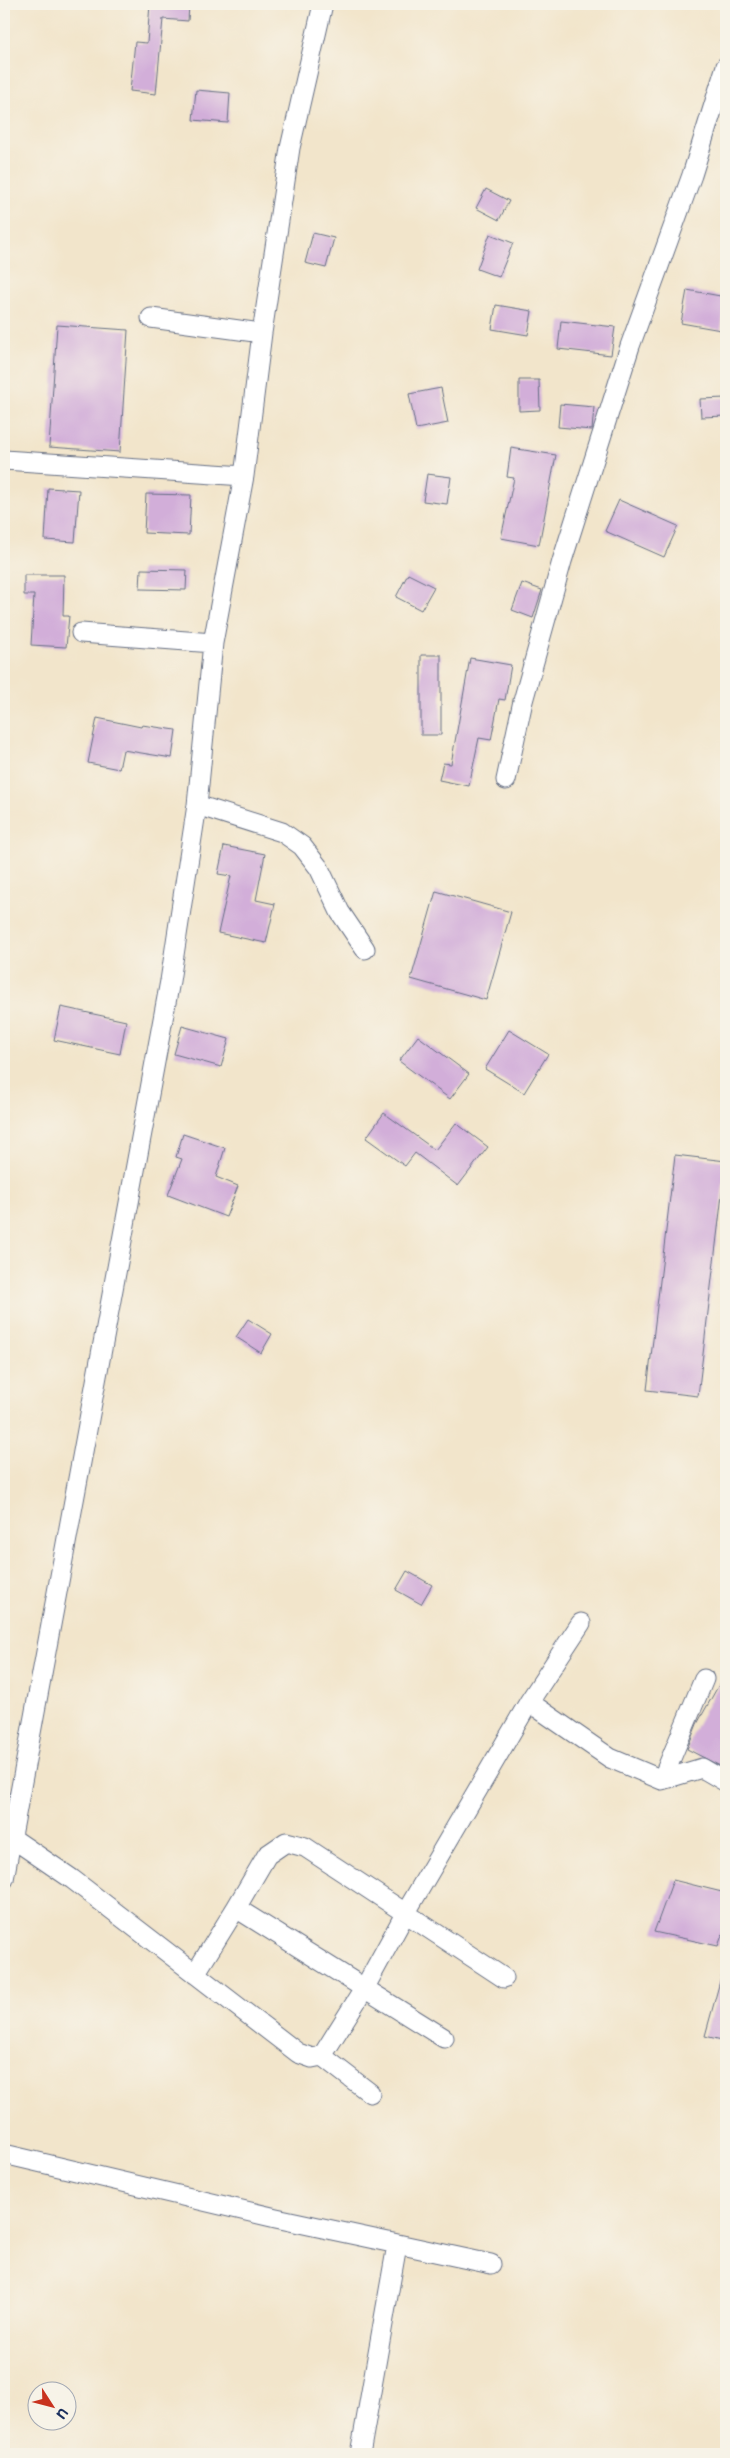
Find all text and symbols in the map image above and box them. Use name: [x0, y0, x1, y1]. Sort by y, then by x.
north arrow: [28, 2380, 78, 2430]
text: U: [52, 2404, 74, 2424]

